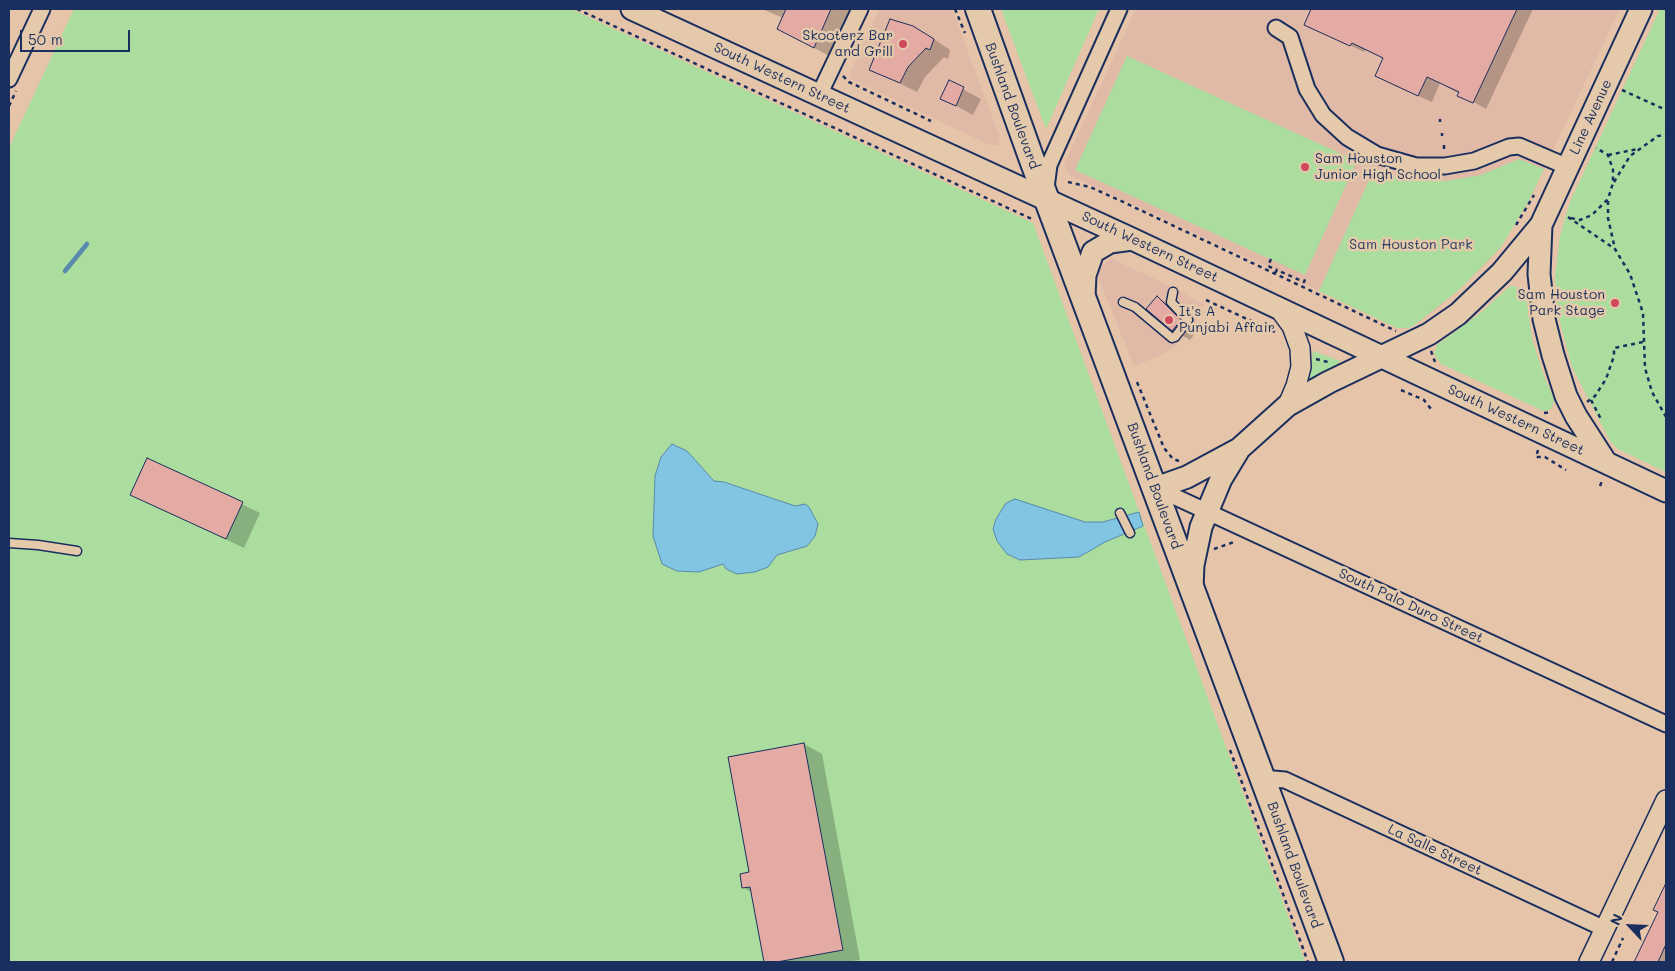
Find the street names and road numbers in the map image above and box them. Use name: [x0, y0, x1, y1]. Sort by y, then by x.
street label: South Western Street: [711, 39, 853, 117]
street label: Bushland Boulevard: [981, 41, 1043, 171]
street label: Line Avenue: [1566, 77, 1616, 157]
street label: South Western Street: [1079, 208, 1221, 286]
street label: South Western Street: [1445, 381, 1587, 459]
street label: Bushland Boulevard: [1123, 421, 1185, 551]
street label: South Palo Duro Street: [1336, 565, 1486, 647]
street label: Bushland Boulevard: [1263, 800, 1325, 930]
street label: La Salle Street: [1385, 821, 1485, 879]

